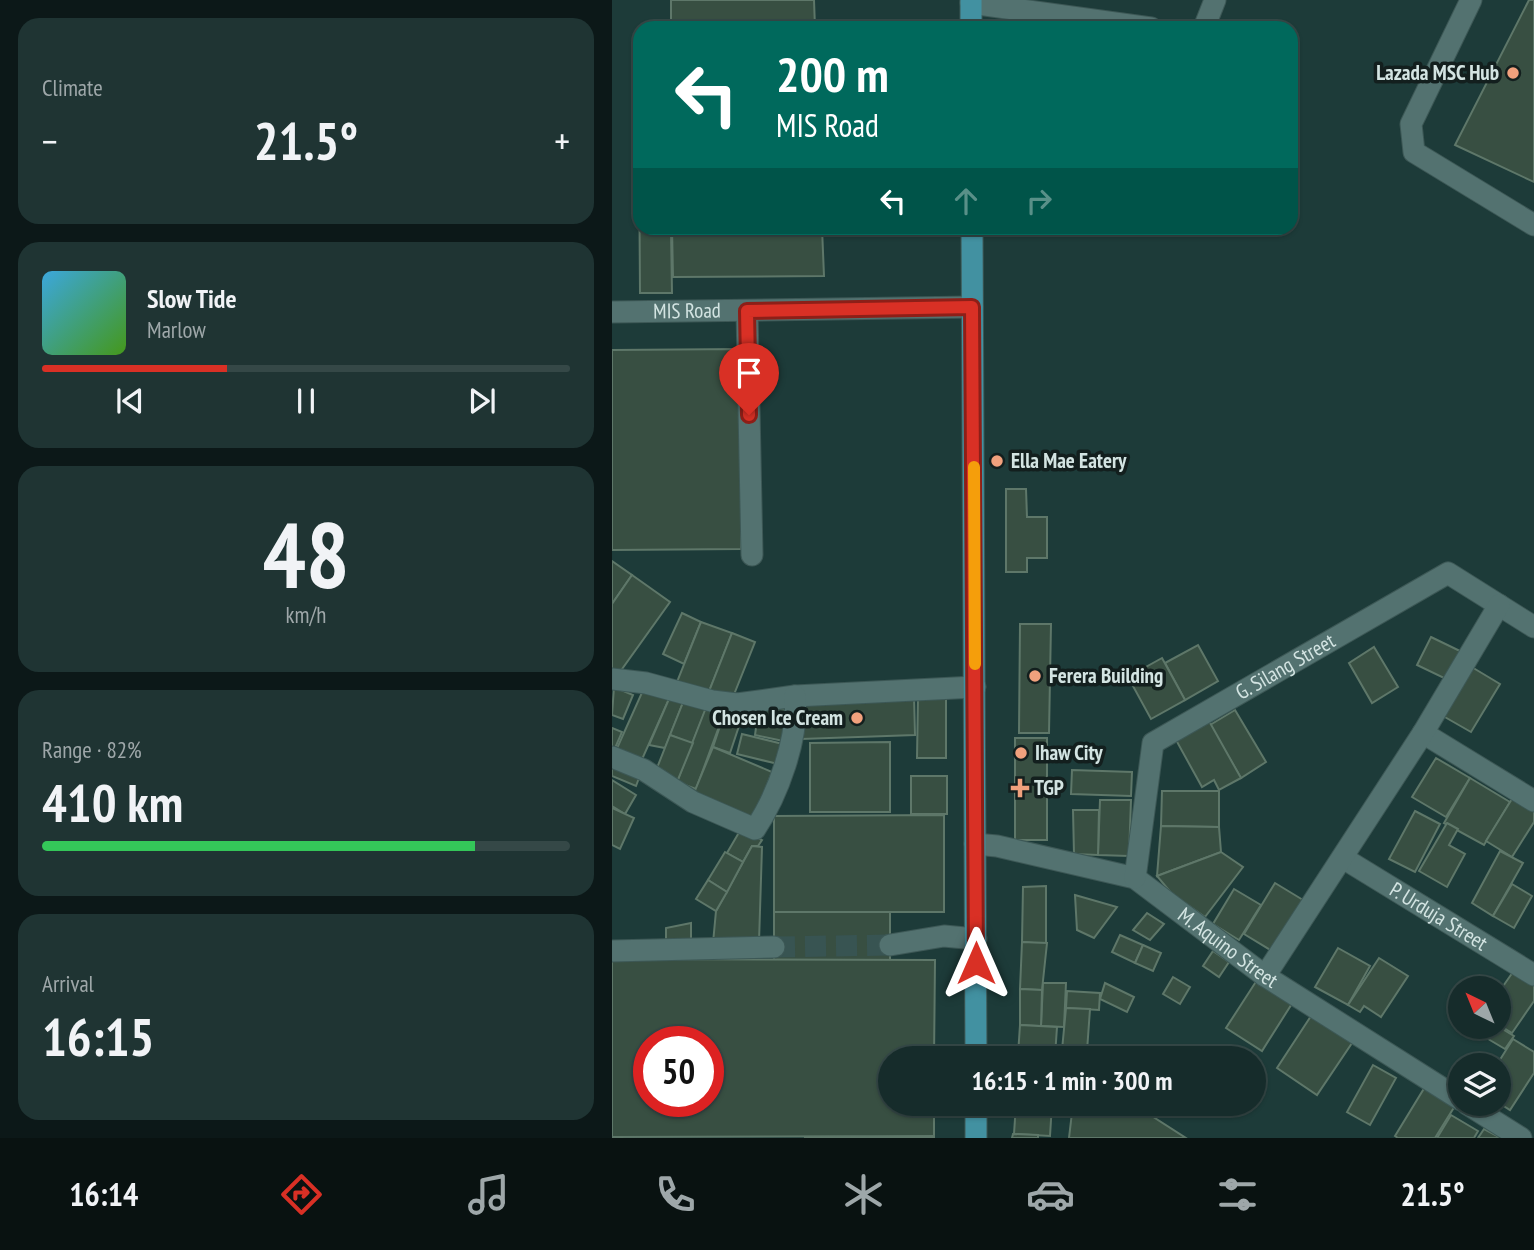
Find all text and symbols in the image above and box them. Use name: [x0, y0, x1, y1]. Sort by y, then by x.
text: 200 m: [776, 42, 889, 106]
icon: left: [661, 49, 752, 140]
place label: Lazada MSC Hub: [1376, 59, 1499, 86]
marker: Lazada MSC Hub: [1505, 65, 1521, 81]
text: Climate: [42, 73, 103, 102]
text: MIS Road: [776, 104, 879, 146]
text: 21.5°: [254, 107, 358, 174]
text: −: [42, 116, 58, 165]
text: +: [554, 116, 570, 165]
icon: left: [874, 182, 912, 220]
icon: ahead: [947, 182, 985, 220]
icon: right: [1020, 182, 1058, 220]
text: Slow Tide: [147, 282, 237, 315]
street label: MIS Road: [653, 296, 721, 324]
text: Marlow: [147, 315, 206, 344]
pin: [719, 343, 779, 415]
icon: arrive: [730, 354, 768, 392]
icon: previous: [111, 382, 149, 420]
icon: pause: [287, 382, 325, 420]
icon: next: [463, 382, 501, 420]
place label: Ella Mae Eatery: [1011, 447, 1127, 474]
marker: Ella Mae Eatery: [989, 453, 1005, 469]
text: 48: [263, 495, 350, 613]
text: km/h: [286, 600, 326, 629]
street label: G. Silang Street: [1231, 627, 1340, 706]
place label: Ferera Building: [1049, 662, 1163, 689]
marker: Ferera Building: [1027, 668, 1043, 684]
place label: Chosen Ice Cream: [712, 704, 843, 731]
marker: Chosen Ice Cream: [849, 710, 865, 726]
text: Range · 82%: [42, 735, 142, 764]
place label: Ihaw City: [1035, 739, 1103, 766]
marker: Ihaw City: [1013, 745, 1029, 761]
text: 410 km: [42, 769, 183, 836]
place label: TGP: [1034, 774, 1064, 801]
marker: TGP: [1012, 780, 1028, 796]
street label: P. Urduja Street: [1385, 876, 1493, 956]
street label: M. Aquino Street: [1173, 901, 1283, 994]
position arrow: [939, 926, 1013, 1000]
text: Arrival: [42, 969, 94, 998]
north arrow: [1448, 976, 1512, 1040]
map controls: [1448, 976, 1511, 1116]
text: 16:15: [42, 1003, 154, 1070]
speed limit sign: 50: [633, 1026, 724, 1117]
button: layers: [1448, 1053, 1511, 1116]
text: 16:15 · 1 min · 300 m: [972, 1064, 1172, 1097]
icon: directions: [277, 1170, 326, 1219]
icon: music: [464, 1170, 513, 1219]
icon: phone: [651, 1170, 700, 1219]
icon: climate: [839, 1170, 888, 1219]
icon: car: [1026, 1170, 1075, 1219]
icon: filters: [1213, 1170, 1262, 1219]
text: 16:14: [69, 1173, 138, 1215]
text: 21.5°: [1400, 1173, 1465, 1215]

